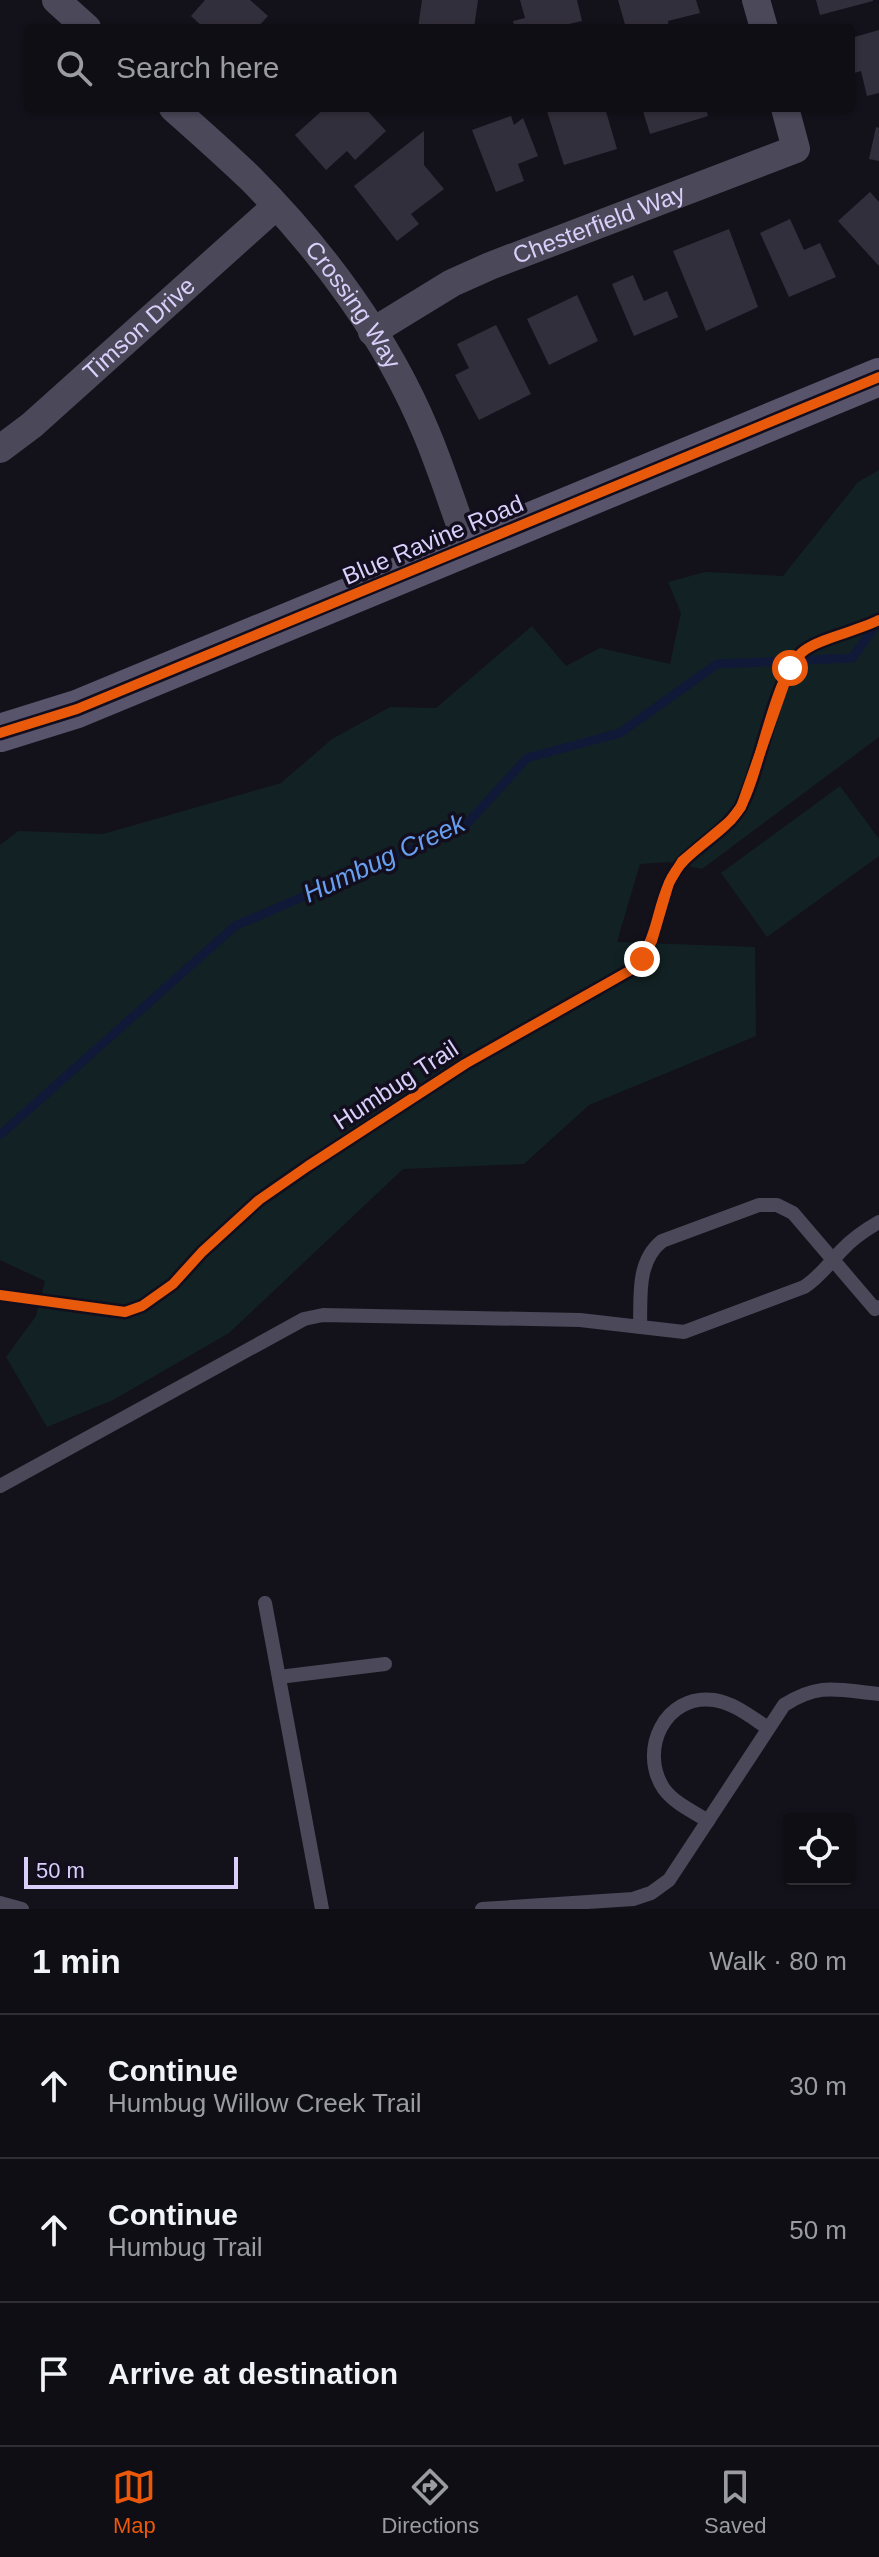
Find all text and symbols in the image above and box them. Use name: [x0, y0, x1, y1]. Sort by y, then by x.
search box: [24, 24, 855, 112]
icon: search: [52, 46, 96, 90]
text: Search here: [116, 51, 279, 84]
street label: Chesterfield Way: [509, 179, 688, 269]
street label: Crossing Way: [300, 235, 407, 373]
street label: Timson Drive: [78, 271, 200, 385]
street label: Blue Ravine Road: [338, 489, 527, 590]
route start: [772, 650, 808, 686]
water label: Humbug Creek: [298, 807, 471, 909]
route end: [624, 941, 660, 977]
street label: Humbug Trail: [329, 1034, 463, 1135]
map controls: [783, 1813, 855, 1885]
button: locate: [783, 1813, 855, 1885]
scale bar: [24, 1853, 238, 1889]
text: 50 m: [36, 1858, 85, 1883]
text: 1 min: [32, 1942, 121, 1980]
text: Walk · 80 m: [709, 1946, 847, 1976]
text: Continue: [108, 2054, 238, 2087]
icon: ahead: [32, 2064, 76, 2108]
text: 30 m: [789, 2071, 847, 2101]
text: Humbug Willow Creek Trail: [108, 2088, 422, 2118]
text: Continue: [108, 2198, 238, 2231]
icon: ahead: [32, 2208, 76, 2252]
text: 50 m: [789, 2215, 847, 2245]
text: Humbug Trail: [108, 2232, 263, 2262]
icon: arrive: [32, 2352, 76, 2396]
text: Arrive at destination: [108, 2357, 398, 2390]
tab: Map: [112, 2465, 156, 2539]
tab: Directions: [381, 2465, 479, 2539]
tab: Saved: [704, 2465, 767, 2539]

